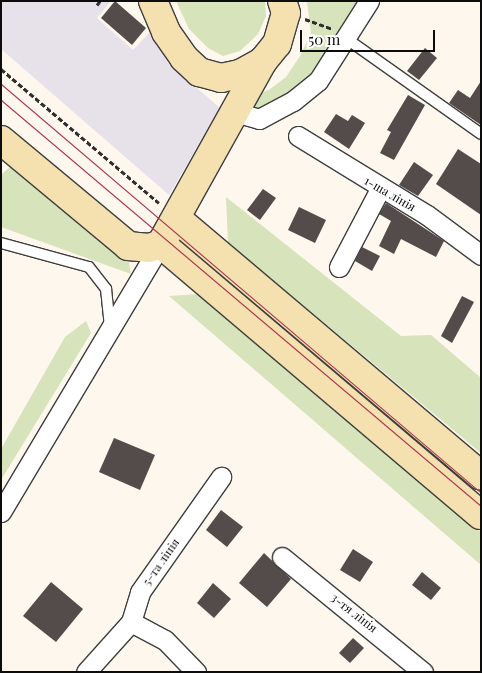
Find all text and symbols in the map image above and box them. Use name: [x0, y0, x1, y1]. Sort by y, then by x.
scale bar: [302, 20, 437, 52]
text: 50 m: [308, 29, 340, 49]
street label: 1-ша лінія: [362, 174, 418, 214]
street label: 5-та лінія: [140, 536, 182, 588]
street label: 3-тя лінія: [328, 590, 380, 636]

